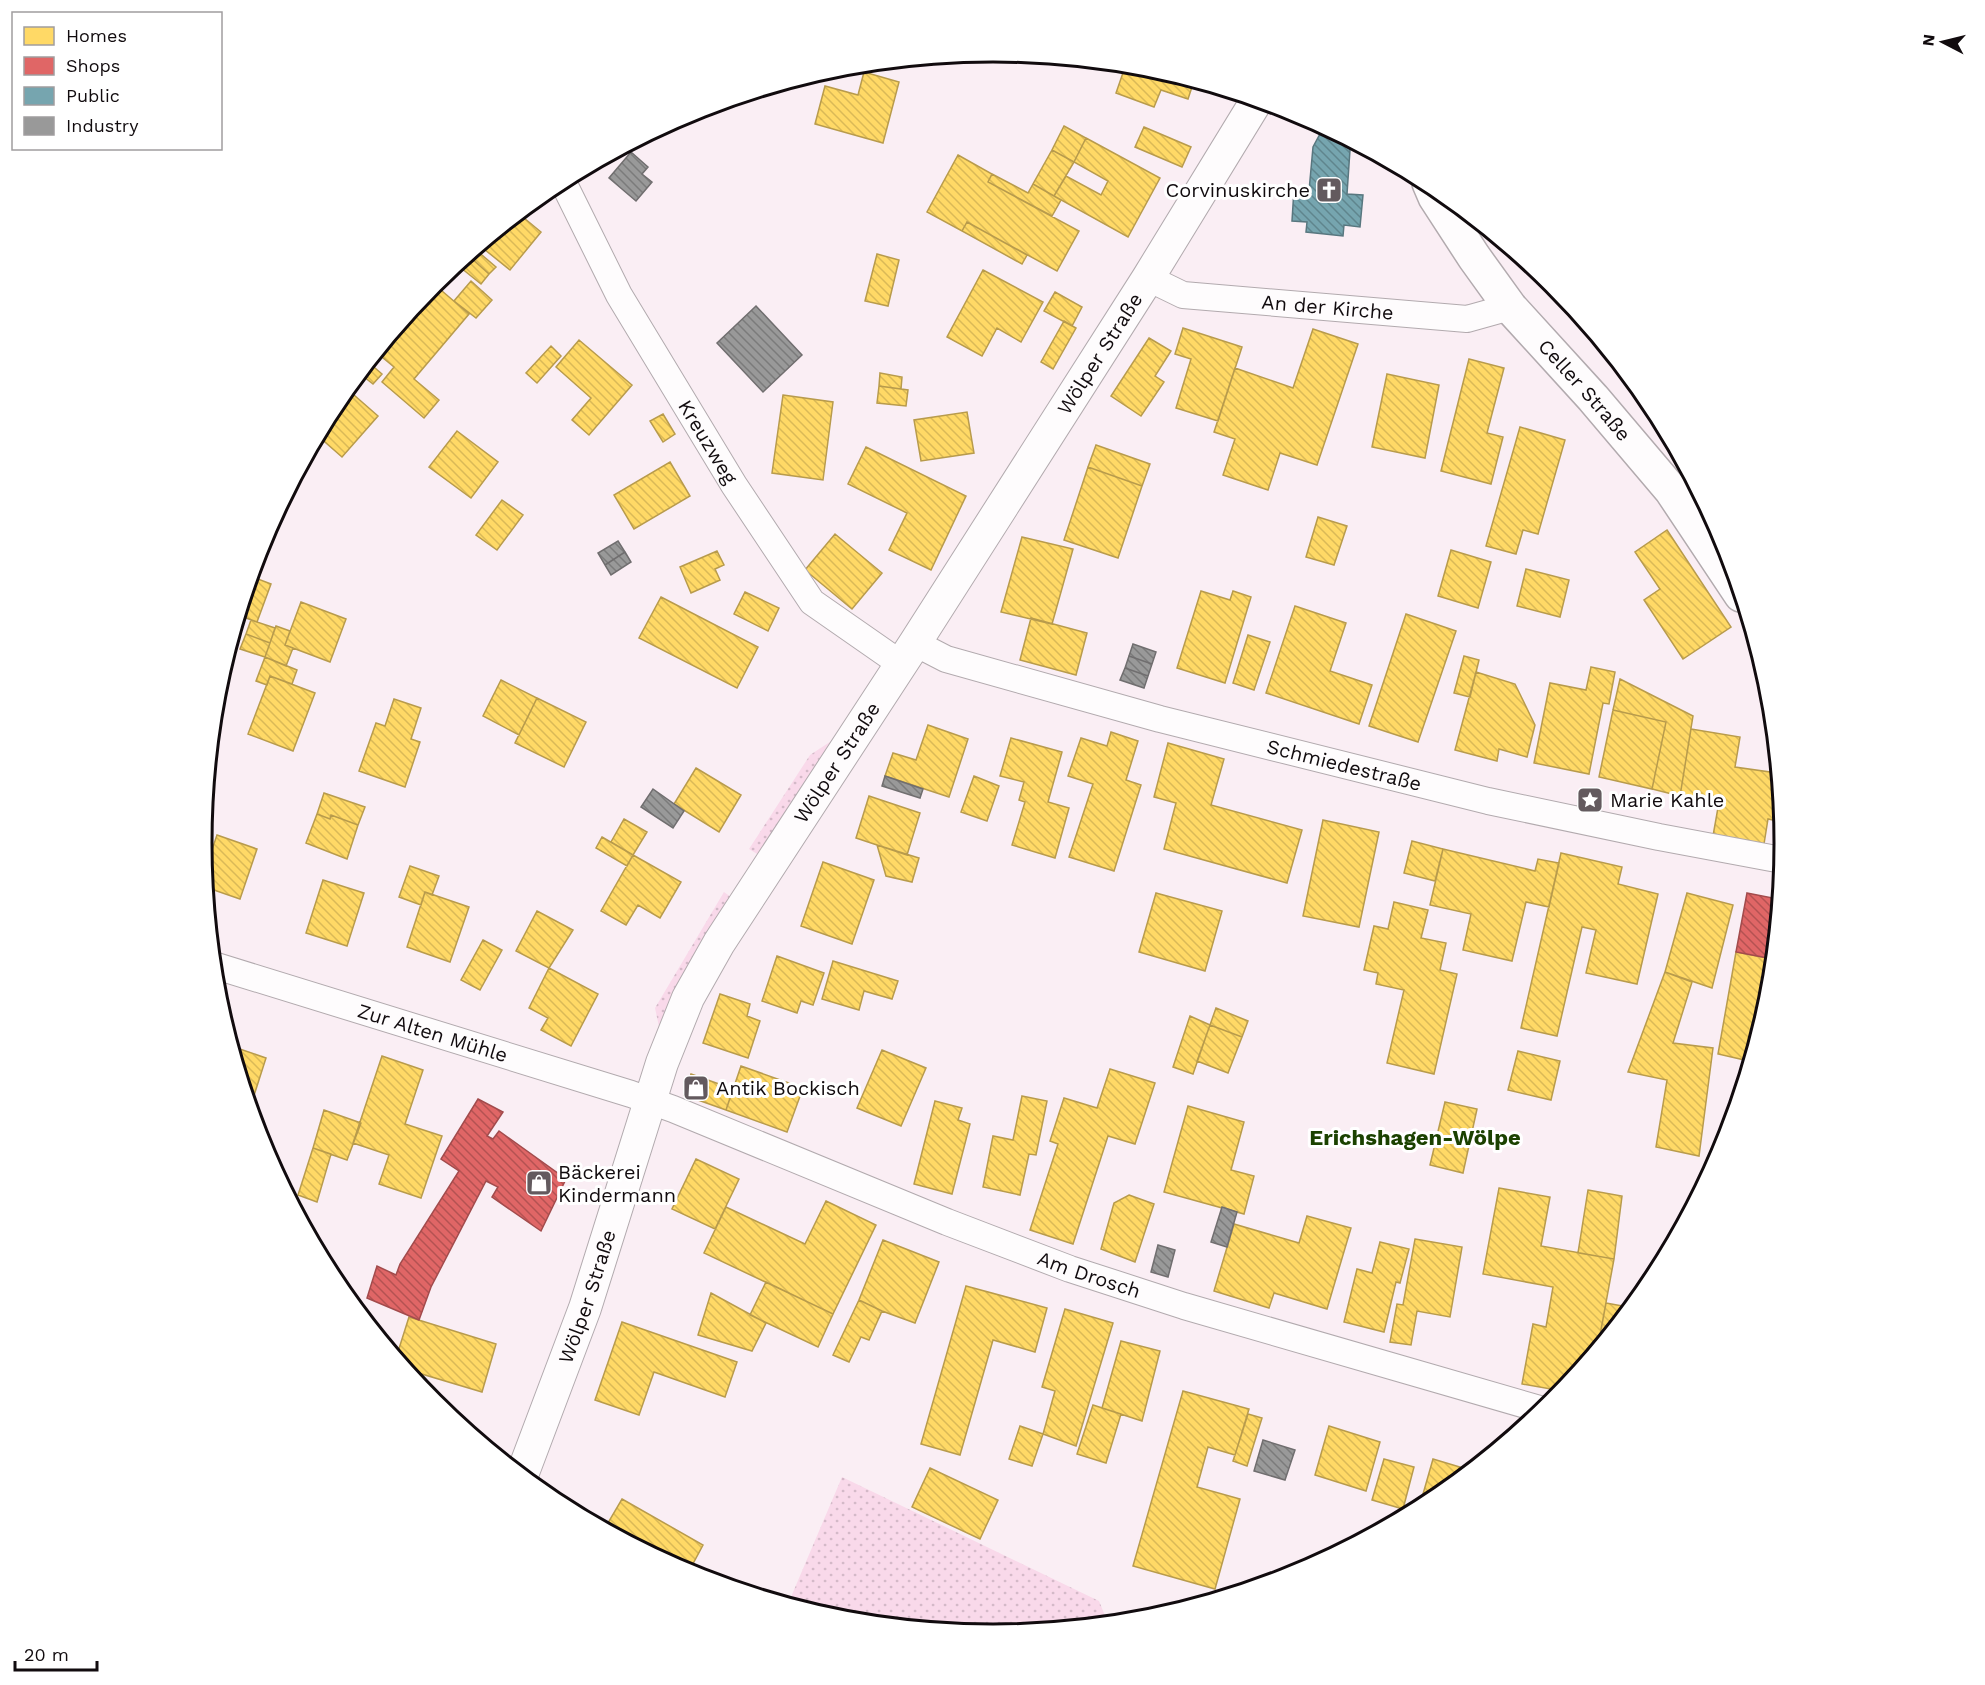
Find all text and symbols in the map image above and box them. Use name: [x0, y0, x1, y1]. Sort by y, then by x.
legend: [12, 12, 222, 150]
north arrow: [1913, 12, 1973, 72]
text: Homes: [66, 25, 127, 46]
text: N: [1918, 33, 1939, 47]
text: Shops: [66, 55, 120, 76]
text: Public: [66, 85, 120, 106]
text: Industry: [66, 115, 139, 136]
church icon: Corvinuskirche: [1314, 175, 1344, 205]
place label: Corvinuskirche: [1166, 178, 1310, 202]
street label: Wölper Straße: [1052, 288, 1147, 419]
street label: An der Kirche: [1261, 290, 1395, 325]
street label: Celler Straße: [1533, 334, 1636, 446]
street label: Kreuzweg: [673, 395, 743, 489]
street label: Wölper Straße: [789, 698, 885, 828]
street label: Schmiedestraße: [1264, 734, 1424, 796]
place icon: Marie Kahle: [1575, 785, 1605, 815]
place label: Marie Kahle: [1610, 788, 1724, 812]
street label: Zur Alten Mühle: [355, 998, 511, 1067]
shop icon: Antik Bockisch: [681, 1073, 711, 1103]
place label: Antik Bockisch: [716, 1076, 860, 1100]
district label: Erichshagen-Wölpe: [1309, 1125, 1521, 1150]
place label: Bäckerei Kindermann: [558, 1160, 676, 1207]
shop icon: Bäckerei Kindermann: [524, 1168, 554, 1198]
street label: Wölper Straße: [553, 1227, 621, 1367]
street label: Am Drosch: [1034, 1246, 1144, 1303]
scale bar: [15, 1634, 98, 1672]
text: 20 m: [24, 1644, 69, 1665]

